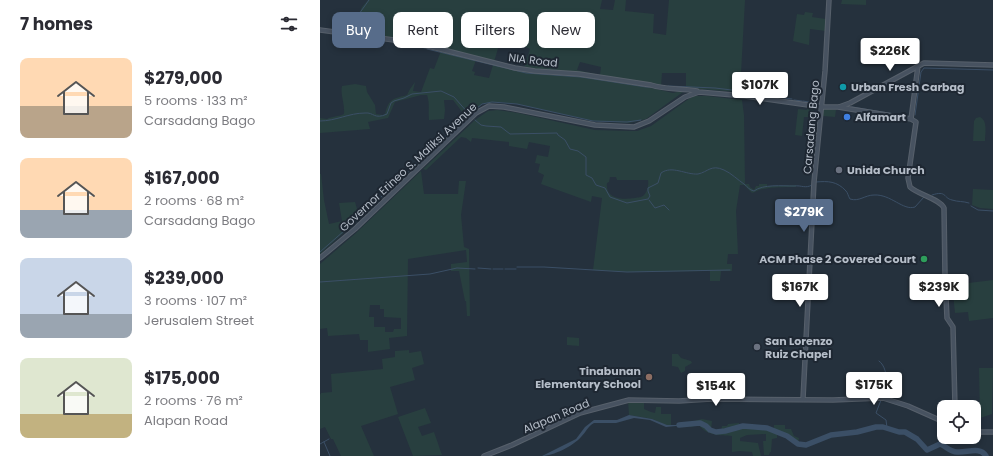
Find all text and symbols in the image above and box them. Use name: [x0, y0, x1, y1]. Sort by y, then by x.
text: 7 homes: [20, 12, 93, 36]
chip: Buy: [332, 12, 385, 48]
chip: Rent: [393, 12, 453, 48]
chip: Filters: [461, 12, 529, 48]
chip: New: [537, 12, 595, 48]
icon: filters: [278, 13, 300, 35]
pin: $226K: [862, 38, 918, 72]
text: $226K: [870, 41, 910, 60]
street label: NIA Road: [508, 49, 558, 71]
text: $279,000: [144, 66, 223, 90]
pin: $107K: [732, 72, 788, 106]
icon: home: [52, 74, 100, 122]
text: $107K: [741, 75, 779, 94]
street label: Carsadang Bago: [799, 79, 823, 175]
place label: Urban Fresh Carbag: [851, 79, 965, 95]
marker: Urban Fresh Carbag: [838, 82, 848, 92]
text: 5 rooms · 133 m²: [144, 91, 248, 110]
street label: Governor Erineo S. Maliksi Avenue: [336, 99, 480, 235]
place label: Alfamart: [855, 109, 907, 125]
text: Carsadang Bago: [144, 111, 255, 130]
marker: Alfamart: [842, 112, 852, 122]
place label: Unida Church: [847, 162, 925, 178]
marker: Unida Church: [834, 165, 844, 175]
text: $167,000: [144, 166, 220, 190]
icon: home: [52, 174, 100, 222]
text: 2 rooms · 68 m²: [144, 191, 244, 210]
pin: $279K: [776, 199, 832, 233]
text: $279K: [784, 202, 824, 221]
text: Carsadang Bago: [144, 211, 255, 230]
place label: ACM Phase 2 Covered Court: [759, 251, 917, 267]
marker: ACM Phase 2 Covered Court: [919, 254, 929, 264]
text: $239,000: [144, 266, 224, 290]
icon: home: [52, 274, 100, 322]
pin: $167K: [772, 274, 828, 308]
pin: $239K: [911, 274, 967, 308]
text: $167K: [781, 277, 819, 296]
text: $239K: [919, 277, 959, 296]
text: 3 rooms · 107 m²: [144, 291, 247, 310]
text: Jerusalem Street: [144, 311, 254, 330]
place label: San Lorenzo Ruiz Chapel: [765, 333, 833, 362]
marker: San Lorenzo Ruiz Chapel: [752, 342, 762, 352]
place label: Tinabunan Elementary School: [535, 363, 641, 392]
text: $175,000: [144, 366, 220, 390]
marker: Tinabunan Elementary School: [644, 372, 654, 382]
pin: $175K: [846, 372, 902, 406]
pin: $154K: [688, 373, 744, 407]
icon: home: [52, 374, 100, 422]
text: $175K: [855, 375, 893, 394]
text: $154K: [696, 376, 736, 395]
text: 2 rooms · 76 m²: [144, 391, 243, 410]
street label: Alapan Road: [520, 395, 592, 437]
map controls: [937, 400, 981, 444]
button: locate: [937, 400, 981, 444]
text: Alapan Road: [144, 411, 228, 430]

